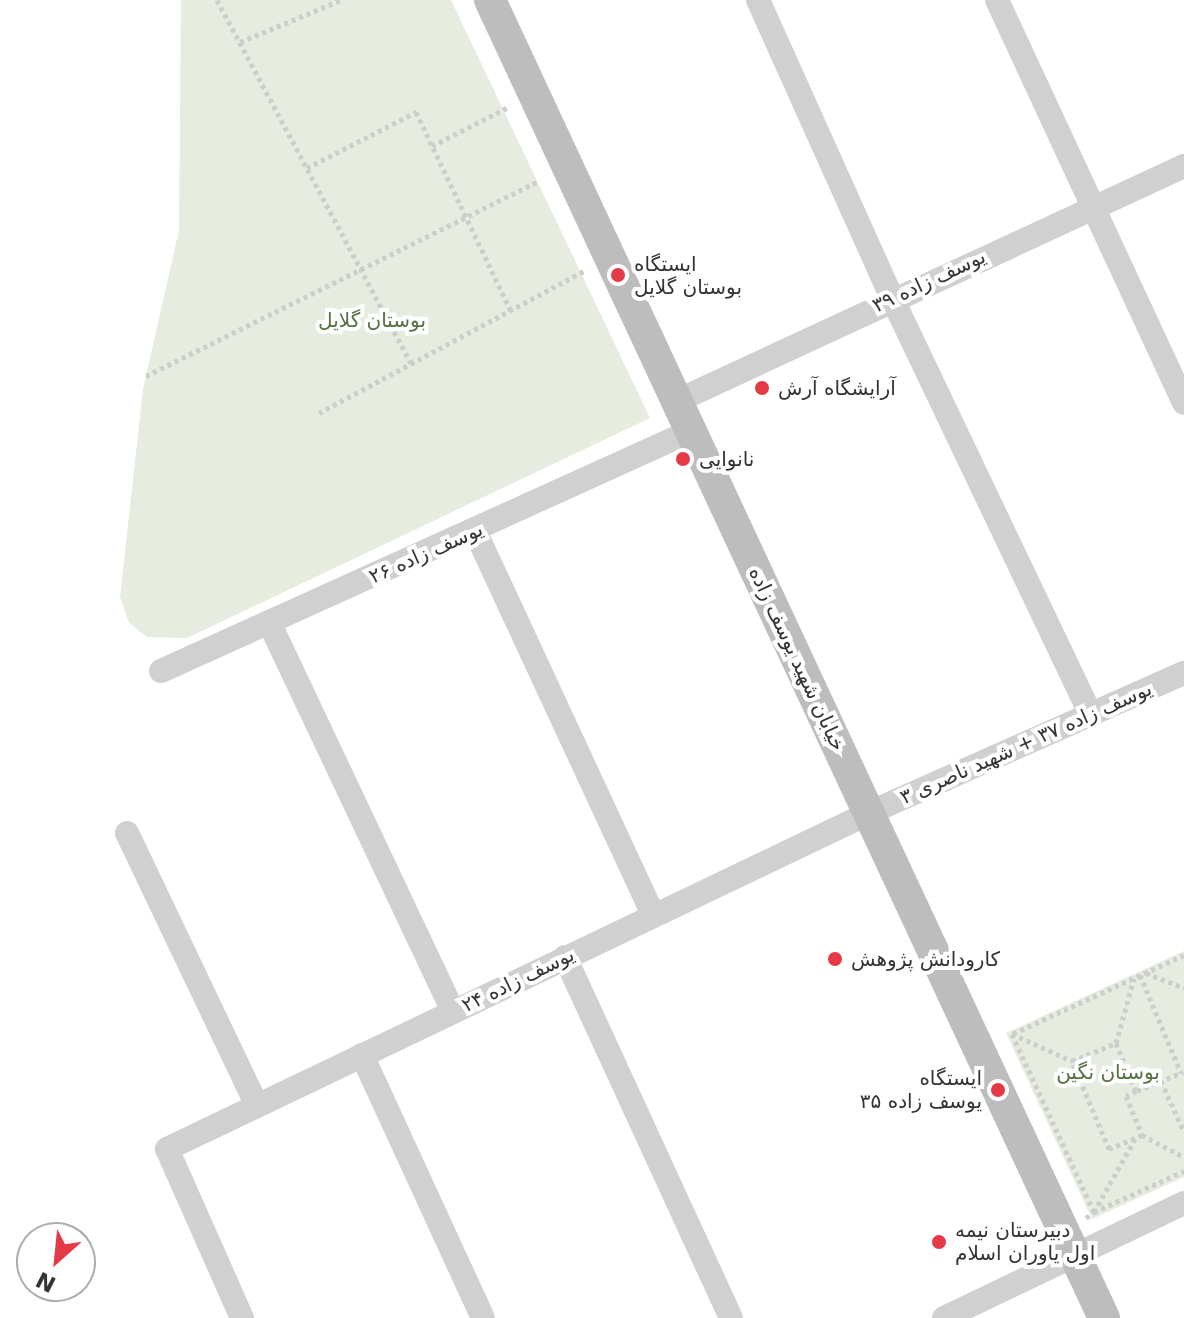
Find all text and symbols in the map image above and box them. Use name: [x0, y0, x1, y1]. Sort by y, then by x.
street label: یوسف زاده ۳۹: [869, 244, 989, 318]
place label: ایستگاه بوستان گلایل: [634, 252, 742, 299]
marker: ایستگاه بوستان گلایل: [609, 266, 627, 284]
park label: بوستان گلایل: [318, 308, 426, 332]
place label: آرایشگاه آرش: [778, 376, 896, 400]
marker: آرایشگاه آرش: [753, 379, 771, 397]
place label: نانوایی: [699, 447, 754, 471]
marker: نانوایی: [674, 450, 692, 468]
street label: یوسف زاده ۲۶: [365, 517, 487, 589]
street label: خیابان شهید یوسف زاده: [744, 563, 850, 755]
street label: یوسف زاده ۳۷ + شهید ناصری ۳: [896, 677, 1156, 809]
street label: یوسف زاده ۲۴: [458, 942, 578, 1018]
place label: کارودانش پژوهش: [851, 947, 1000, 971]
marker: کارودانش پژوهش: [826, 950, 844, 968]
park label: بوستان نگین: [1056, 1060, 1160, 1084]
place label: ایستگاه یوسف زاده ۳۵: [860, 1066, 982, 1113]
marker: ایستگاه یوسف زاده ۳۵: [989, 1081, 1007, 1099]
place label: دبیرستان نیمه اول یاوران اسلام: [955, 1218, 1095, 1265]
north arrow: [16, 1222, 96, 1302]
marker: دبیرستان نیمه اول یاوران اسلام: [930, 1233, 948, 1251]
text: N: [32, 1267, 60, 1297]

